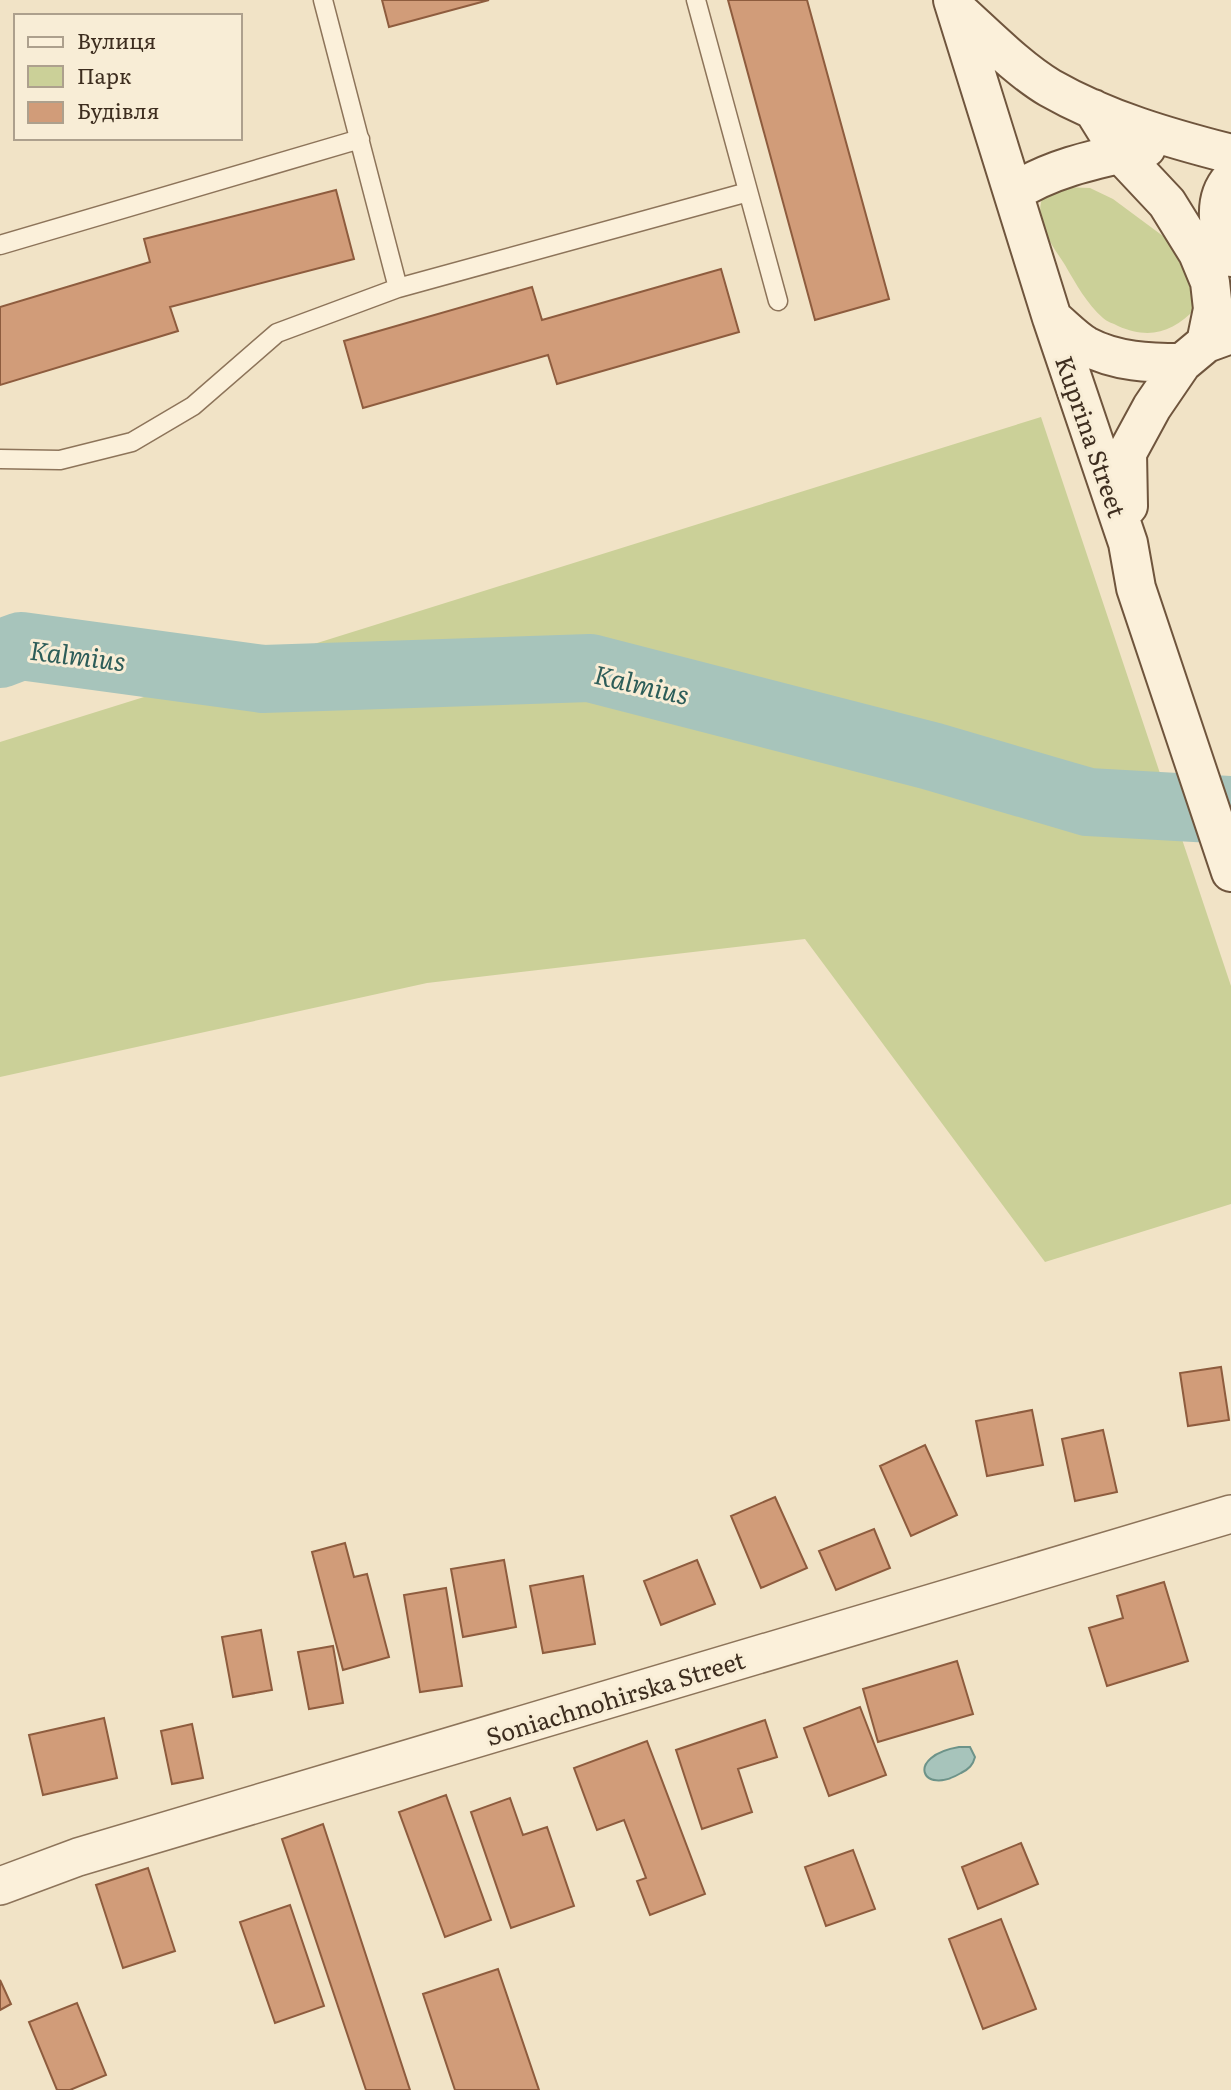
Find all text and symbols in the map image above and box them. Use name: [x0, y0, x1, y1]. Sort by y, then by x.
legend: [14, 14, 242, 140]
text: Вулиця: [77, 24, 156, 55]
text: Парк: [77, 59, 132, 90]
text: Будівля: [77, 94, 159, 125]
street label: Kuprina Street: [1048, 351, 1136, 522]
water label: Kalmius: [28, 629, 128, 679]
water label: Kalmius: [591, 653, 693, 713]
street label: Soniachnohirska Street: [481, 1641, 749, 1753]

